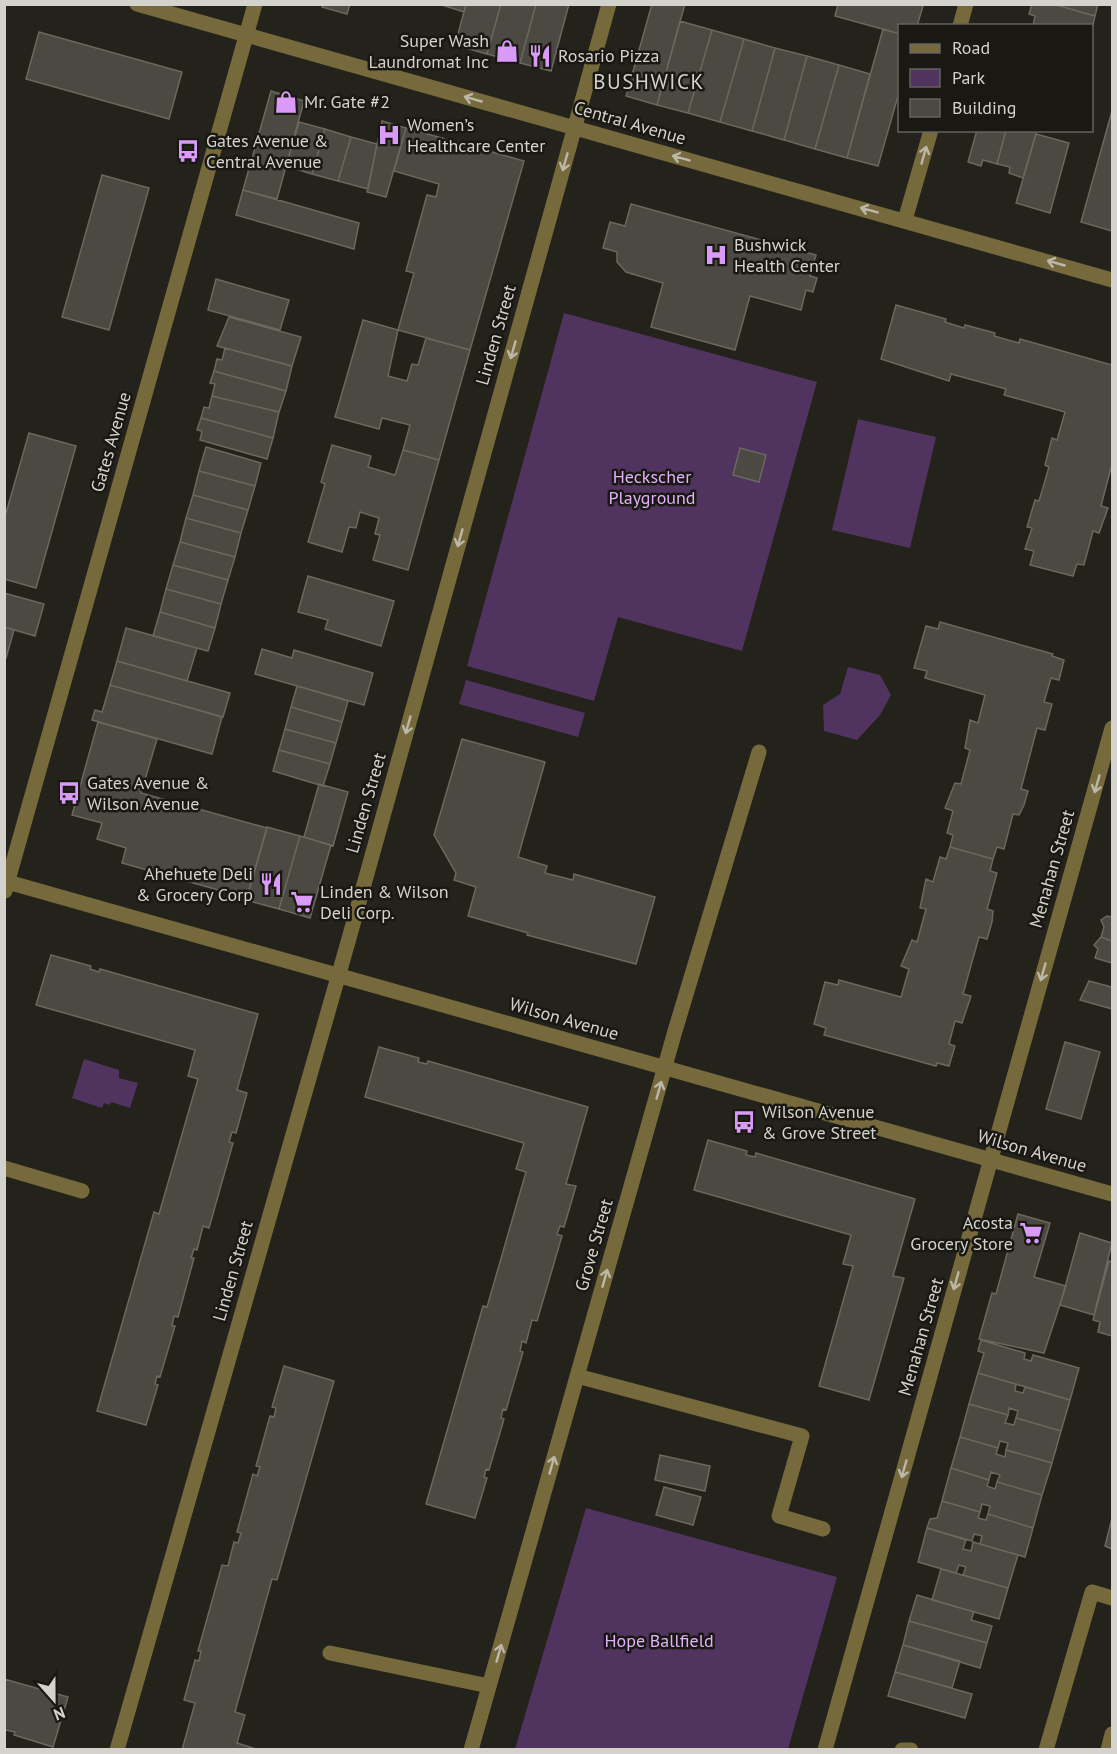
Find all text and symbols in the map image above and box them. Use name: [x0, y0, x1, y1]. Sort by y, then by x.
legend: [898, 24, 1093, 132]
place label: Super Wash Laundromat Inc: [368, 29, 489, 73]
text: Road: [952, 36, 990, 59]
shop icon: Super Wash Laundromat Inc: [494, 38, 520, 64]
restaurant icon: Rosario Pizza: [527, 43, 553, 69]
place label: Rosario Pizza: [558, 44, 659, 67]
text: Park: [952, 66, 985, 89]
district label: BUSHWICK: [593, 68, 705, 95]
shop icon: Mr. Gate #2: [273, 89, 299, 115]
place label: Mr. Gate #2: [304, 90, 390, 113]
one-way arrow: [464, 93, 483, 105]
street label: Central Avenue: [571, 96, 689, 149]
text: Building: [952, 96, 1016, 119]
place label: Women’s Healthcare Center: [407, 113, 545, 157]
hospital icon: Women’s Healthcare Center: [376, 122, 402, 148]
place label: Gates Avenue & Central Avenue: [206, 129, 328, 173]
bus stop icon: Gates Avenue & Central Avenue: [175, 138, 201, 164]
one-way arrow: [919, 146, 930, 165]
one-way arrow: [559, 152, 570, 171]
one-way arrow: [672, 152, 691, 163]
one-way arrow: [860, 203, 879, 215]
place label: Bushwick Health Center: [734, 233, 840, 277]
hospital icon: Bushwick Health Center: [703, 242, 729, 268]
one-way arrow: [1047, 257, 1066, 268]
street label: Linden Street: [470, 282, 521, 388]
one-way arrow: [506, 340, 518, 359]
street label: Gates Avenue: [85, 389, 136, 495]
park label: Heckscher Playground: [608, 465, 696, 509]
one-way arrow: [454, 528, 466, 547]
one-way arrow: [402, 715, 413, 734]
street label: Linden Street: [340, 750, 391, 856]
place label: Gates Avenue & Wilson Avenue: [87, 771, 209, 815]
one-way arrow: [1090, 774, 1102, 793]
bus stop icon: Gates Avenue & Wilson Avenue: [56, 780, 82, 806]
street label: Menahan Street: [1024, 807, 1079, 930]
place label: Ahehuete Deli & Grocery Corp: [136, 862, 253, 906]
restaurant icon: Ahehuete Deli & Grocery Corp: [258, 871, 284, 897]
place label: Linden & Wilson Deli Corp.: [320, 880, 449, 924]
supermarket icon: Linden & Wilson Deli Corp.: [289, 889, 315, 915]
one-way arrow: [1037, 962, 1049, 981]
street label: Wilson Avenue: [507, 992, 621, 1045]
one-way arrow: [654, 1081, 665, 1100]
place label: Wilson Avenue & Grove Street: [762, 1100, 876, 1144]
bus stop icon: Wilson Avenue & Grove Street: [731, 1109, 757, 1135]
street label: Wilson Avenue: [975, 1124, 1089, 1177]
street label: Grove Street: [569, 1196, 618, 1294]
place label: Acosta Grocery Store: [910, 1211, 1013, 1255]
street label: Linden Street: [207, 1218, 258, 1324]
supermarket icon: Acosta Grocery Store: [1018, 1220, 1044, 1246]
one-way arrow: [600, 1269, 611, 1288]
one-way arrow: [950, 1271, 962, 1290]
street label: Menahan Street: [893, 1275, 948, 1398]
one-way arrow: [547, 1456, 558, 1475]
one-way arrow: [898, 1459, 909, 1478]
park label: Hope Ballfield: [604, 1629, 714, 1652]
one-way arrow: [494, 1644, 505, 1663]
north arrow: [24, 1670, 84, 1730]
text: N: [51, 1703, 68, 1725]

